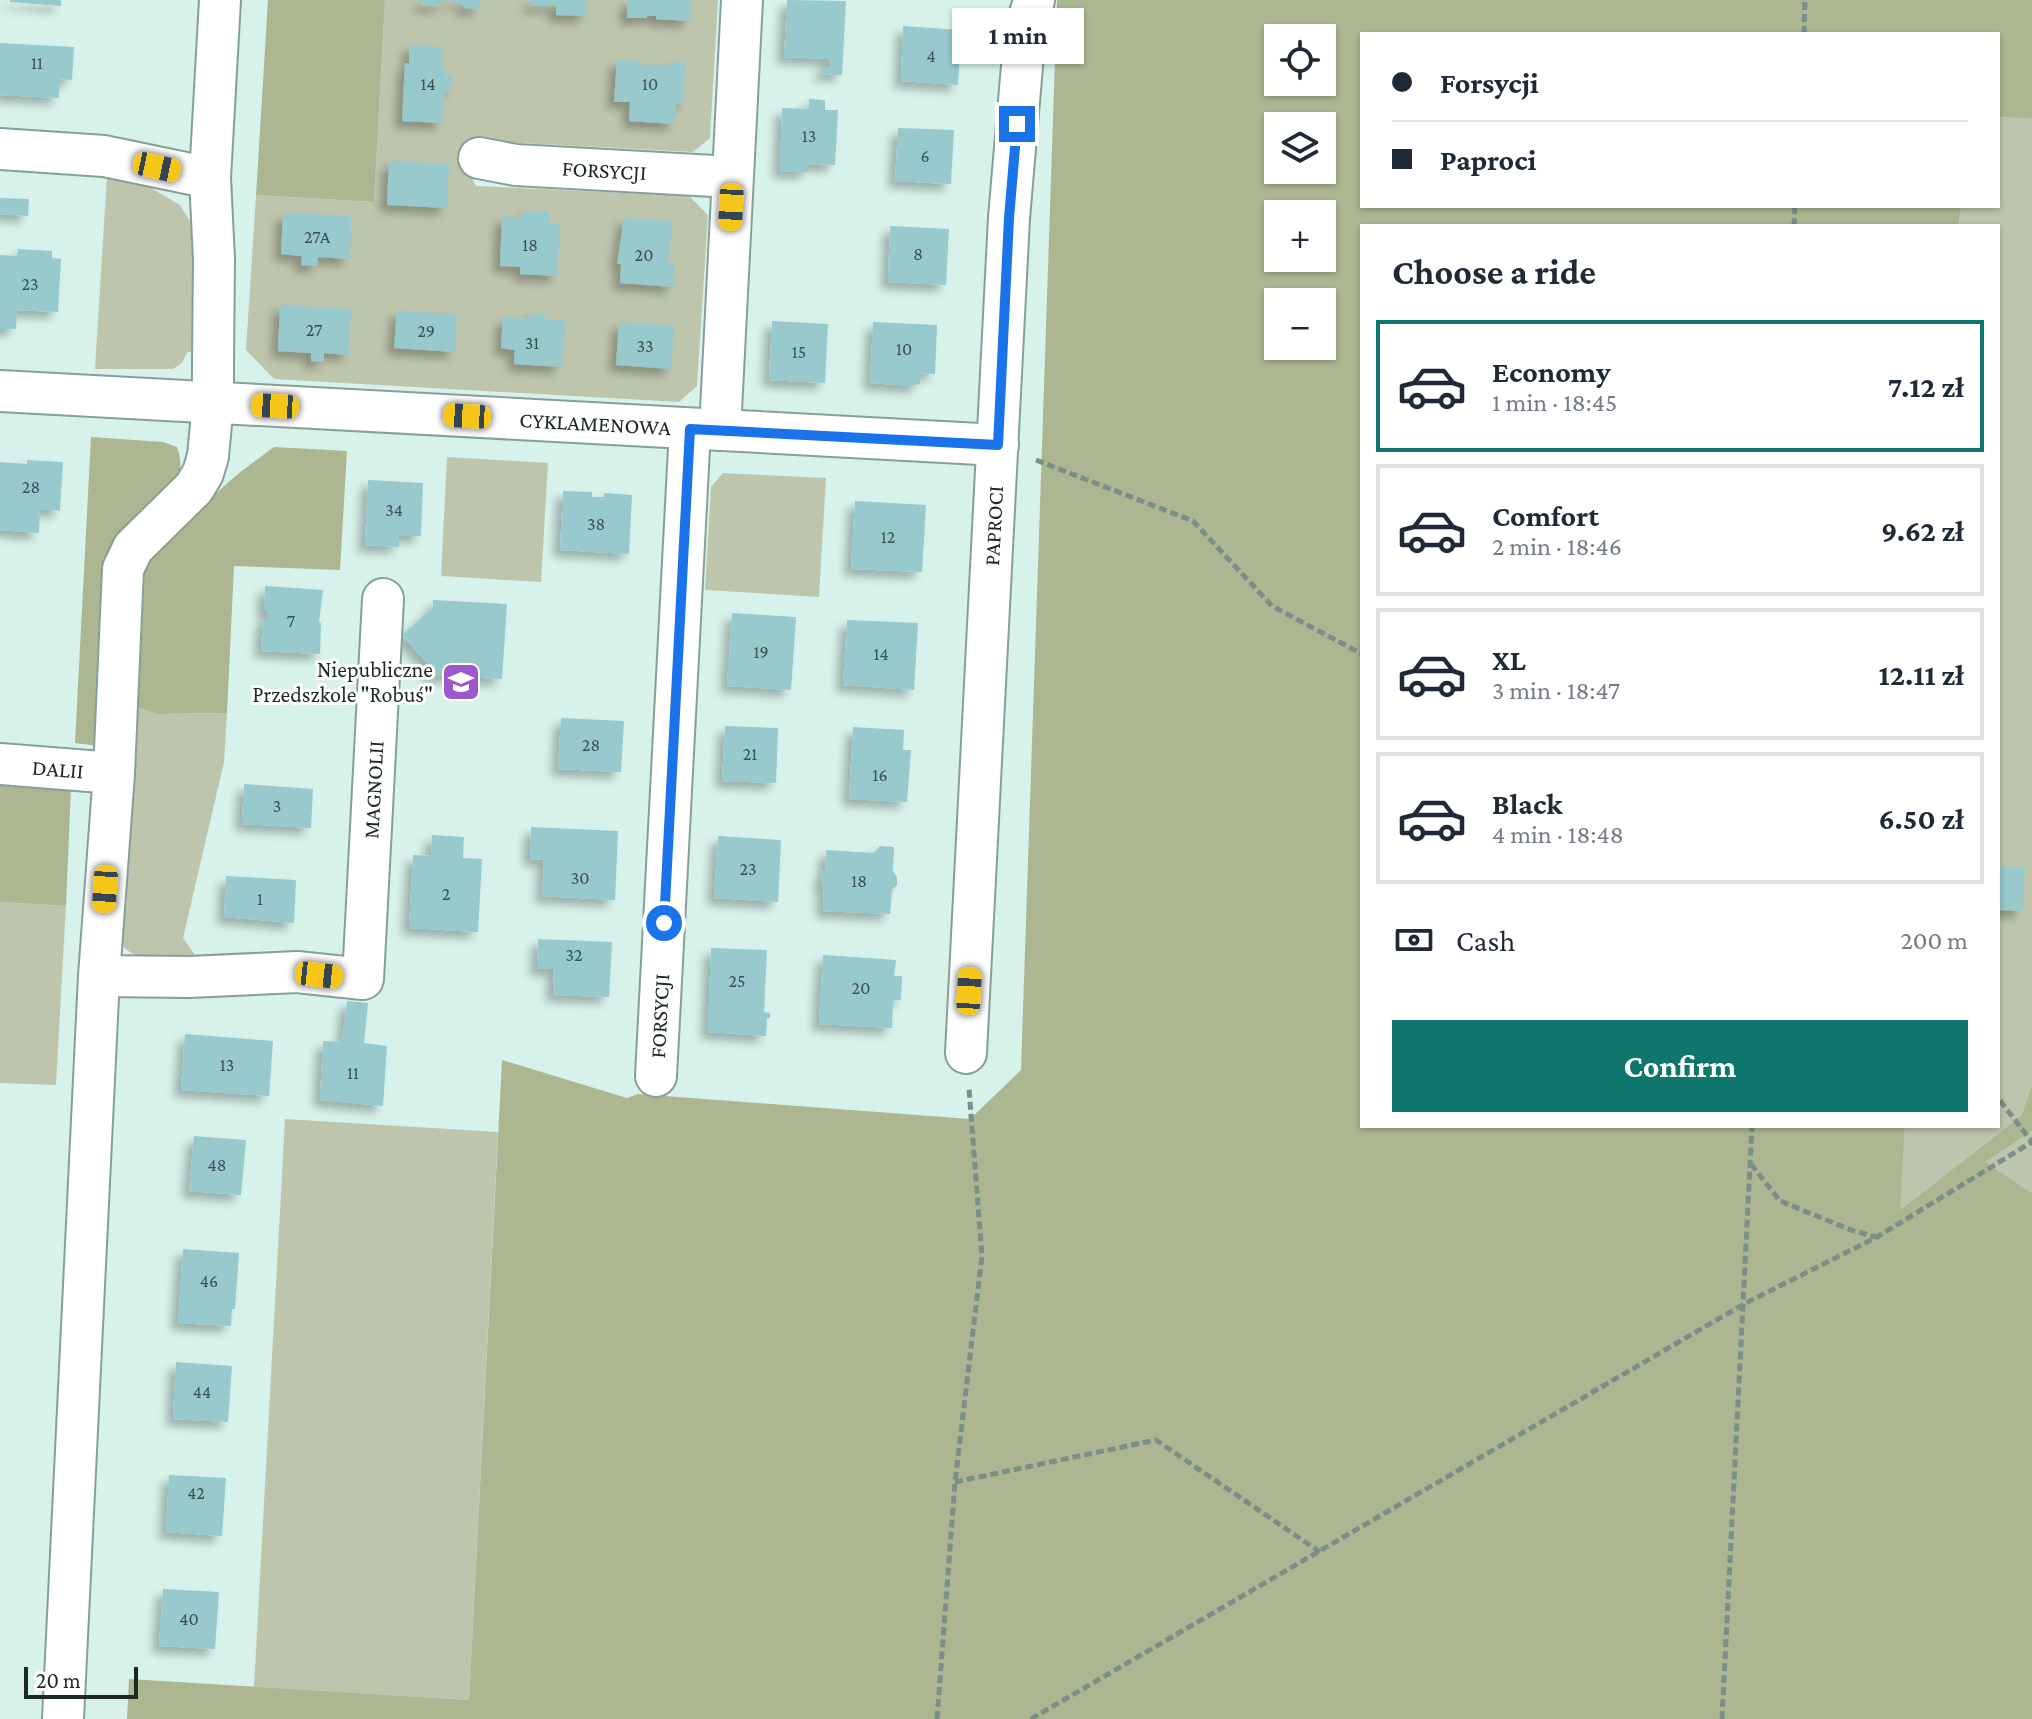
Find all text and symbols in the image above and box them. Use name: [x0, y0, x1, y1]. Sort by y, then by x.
callout: 1 min: [951, 8, 1083, 64]
text: 1 min: [988, 21, 1048, 50]
map controls: [1264, 24, 1336, 360]
button: locate: [1264, 24, 1336, 96]
house number: 4: [926, 46, 936, 66]
house number: 11: [31, 53, 43, 73]
text: Forsycji: [1440, 66, 1539, 99]
house number: 14: [420, 74, 436, 94]
house number: 10: [642, 74, 658, 94]
route end: [999, 106, 1035, 142]
button: layers: [1264, 112, 1336, 184]
house number: 13: [802, 126, 816, 146]
text: Paproci: [1440, 143, 1536, 176]
house number: 6: [920, 146, 930, 166]
car: [131, 150, 183, 184]
street label: FORSYCJI: [561, 156, 647, 185]
car: [718, 182, 744, 232]
button: +: [1264, 200, 1336, 272]
house number: 27A: [304, 227, 331, 247]
house number: 18: [522, 235, 538, 255]
house number: 8: [913, 244, 923, 264]
house number: 20: [635, 245, 653, 265]
text: Choose a ride: [1392, 252, 1596, 292]
house number: 23: [21, 274, 39, 294]
button: −: [1264, 288, 1336, 360]
house number: 27: [306, 320, 322, 340]
house number: 29: [417, 321, 435, 341]
house number: 31: [525, 333, 539, 353]
house number: 33: [637, 336, 654, 356]
house number: 10: [896, 339, 912, 359]
house number: 15: [792, 342, 806, 362]
icon: car: [1396, 350, 1468, 422]
text: Economy: [1492, 355, 1611, 388]
text: 7.12 zł: [1888, 370, 1964, 403]
text: 1 min · 18:45: [1492, 388, 1617, 417]
car: [250, 393, 300, 419]
car: [442, 403, 492, 429]
street label: CYKLAMENOWA: [519, 407, 672, 440]
house number: 28: [22, 477, 40, 497]
street label: PAPROCI: [979, 485, 1008, 566]
icon: car: [1396, 494, 1468, 566]
text: Comfort: [1492, 499, 1599, 532]
house number: 34: [385, 500, 403, 520]
house number: 38: [587, 514, 605, 534]
text: 9.62 zł: [1881, 514, 1964, 547]
house number: 12: [881, 527, 895, 547]
text: 2 min · 18:46: [1492, 532, 1622, 561]
house number: 7: [287, 611, 295, 631]
icon: car: [1396, 638, 1468, 710]
house number: 19: [753, 642, 769, 662]
text: XL: [1492, 643, 1526, 676]
house number: 14: [873, 644, 889, 664]
place label: Niepubliczne Przedszkole "Robuś": [252, 657, 433, 707]
text: 12.11 zł: [1878, 658, 1964, 691]
school or university icon: Niepubliczne Przedszkole "Robuś": [440, 661, 482, 703]
text: 3 min · 18:47: [1492, 676, 1620, 705]
house number: 28: [582, 735, 600, 755]
street label: MAGNOLII: [358, 740, 389, 839]
house number: 21: [743, 744, 757, 764]
street label: DALII: [31, 755, 84, 784]
house number: 16: [872, 765, 888, 785]
icon: car: [1396, 782, 1468, 854]
text: Black: [1492, 787, 1563, 820]
house number: 3: [273, 796, 281, 816]
text: 6.50 zł: [1878, 802, 1964, 835]
text: 4 min · 18:48: [1492, 820, 1624, 849]
house number: 23: [739, 859, 757, 879]
car: [91, 864, 119, 914]
house number: 30: [571, 868, 589, 888]
house number: 18: [851, 871, 867, 891]
house number: 2: [442, 884, 450, 904]
house number: 1: [257, 889, 263, 909]
route start: [646, 905, 682, 941]
icon: cash: [1392, 918, 1436, 962]
text: Cash: [1456, 924, 1515, 957]
text: 200 m: [1900, 926, 1968, 955]
house number: 32: [565, 945, 583, 965]
car: [294, 961, 344, 989]
car: [956, 966, 982, 1016]
house number: 25: [728, 971, 746, 991]
street label: FORSYCJI: [645, 973, 674, 1059]
house number: 20: [852, 978, 870, 998]
button: Confirm: [1392, 1020, 1968, 1112]
house number: 13: [220, 1055, 234, 1075]
house number: 11: [347, 1063, 359, 1083]
house number: 48: [208, 1155, 226, 1175]
house number: 46: [200, 1271, 218, 1291]
house number: 44: [193, 1382, 211, 1402]
house number: 42: [187, 1483, 205, 1503]
house number: 40: [179, 1609, 199, 1629]
scale bar: [24, 1663, 138, 1699]
text: 20 m: [36, 1668, 81, 1693]

